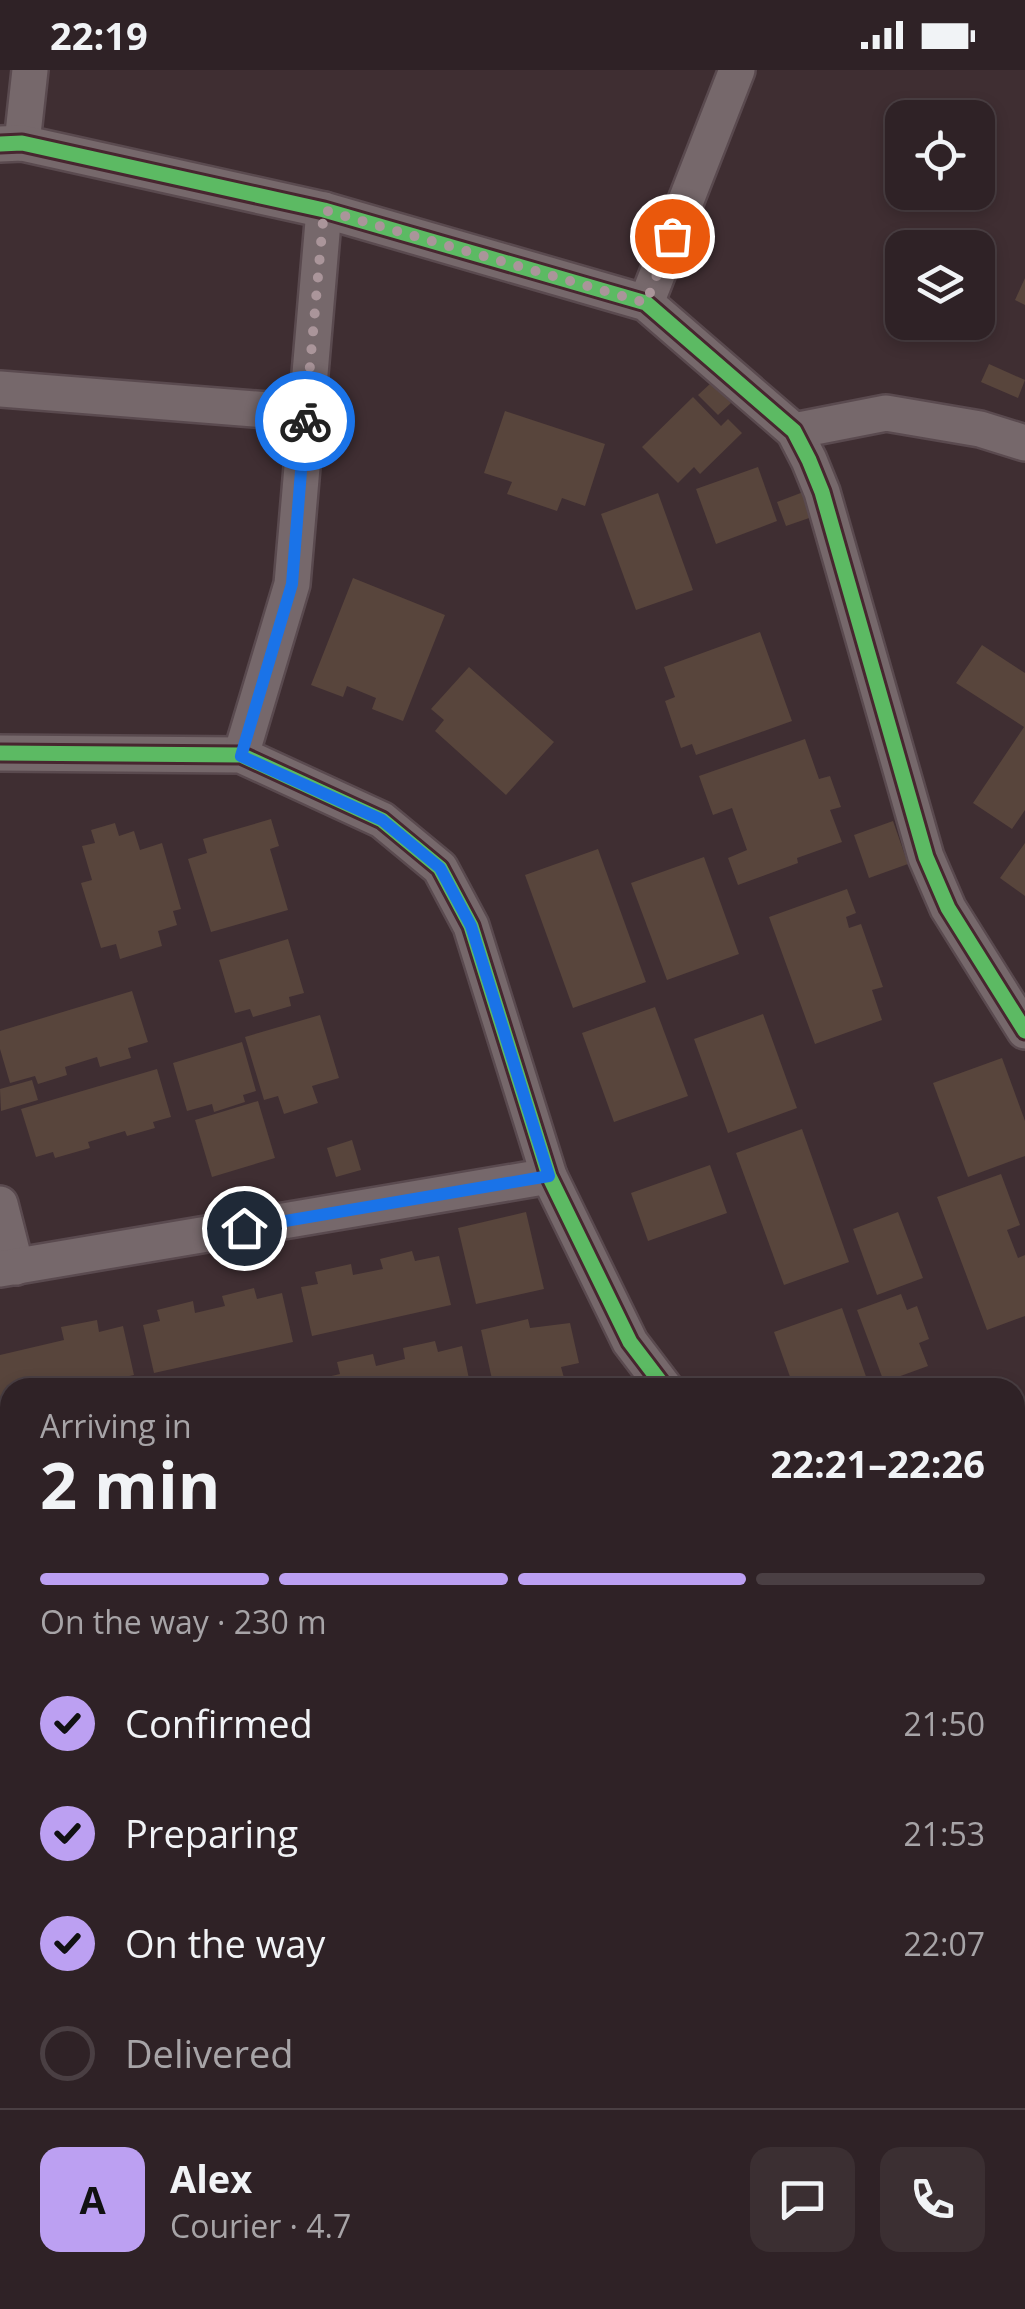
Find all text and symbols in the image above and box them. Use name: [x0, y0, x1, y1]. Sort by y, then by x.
text: 22:19: [50, 9, 148, 61]
map controls: [885, 100, 995, 340]
button: locate: [885, 100, 995, 210]
pin: [630, 194, 715, 279]
icon: bag: [645, 209, 700, 264]
button: layers: [885, 230, 995, 340]
courier: [255, 371, 355, 471]
icon: bike: [278, 394, 333, 449]
pin: [202, 1186, 287, 1271]
icon: home: [217, 1201, 272, 1256]
text: Arriving in: [40, 1404, 192, 1447]
text: 22:21–22:26: [771, 1437, 985, 1489]
text: 2 min: [40, 1440, 220, 1528]
text: On the way · 230 m: [40, 1600, 327, 1643]
icon: check: [40, 1696, 95, 1751]
text: Confirmed: [125, 1697, 313, 1749]
text: 21:50: [903, 1702, 985, 1745]
icon: check: [40, 1806, 95, 1861]
text: Preparing: [125, 1807, 298, 1859]
text: 21:53: [903, 1812, 985, 1855]
icon: check: [40, 1916, 95, 1971]
text: On the way: [125, 1917, 325, 1969]
text: 22:07: [903, 1922, 985, 1965]
text: Delivered: [125, 2027, 294, 2079]
button: chat: [750, 2147, 855, 2252]
button: phone: [880, 2147, 985, 2252]
text: Alex: [170, 2152, 252, 2204]
text: A: [79, 2173, 106, 2225]
text: Courier · 4.7: [170, 2204, 351, 2247]

